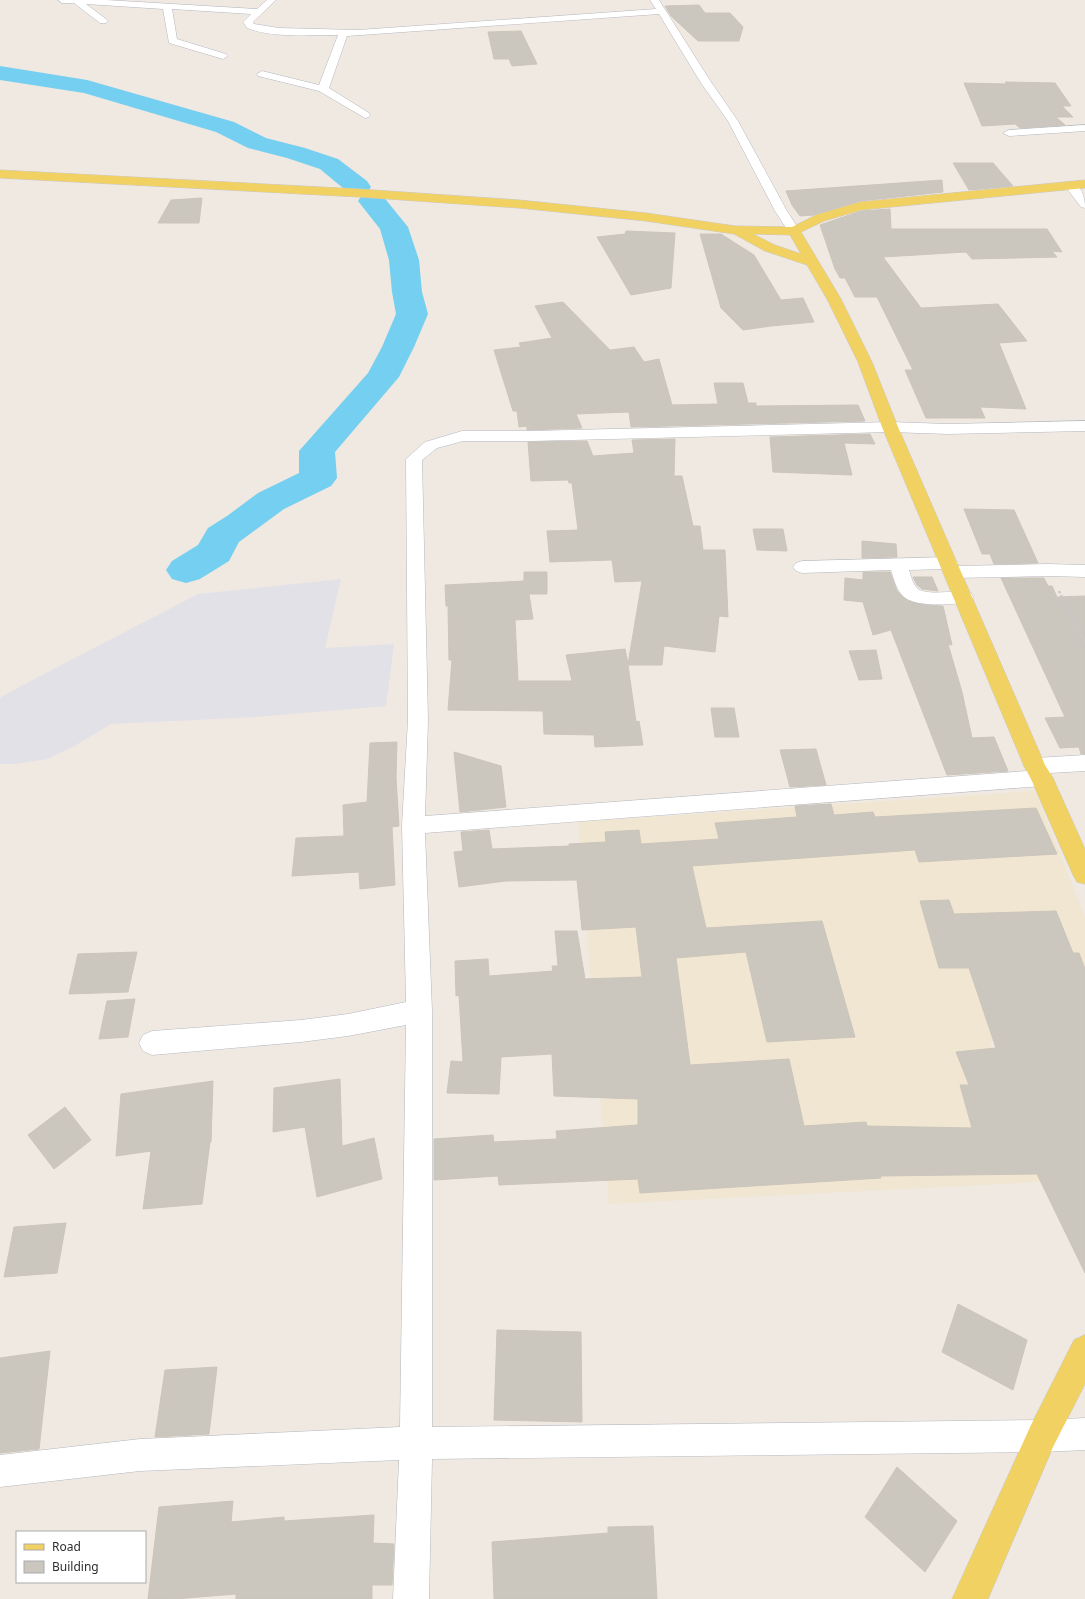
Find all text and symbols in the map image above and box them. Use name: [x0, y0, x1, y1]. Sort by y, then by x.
legend: [16, 1531, 146, 1583]
text: Road: [52, 1538, 81, 1555]
text: Building: [52, 1558, 99, 1575]

